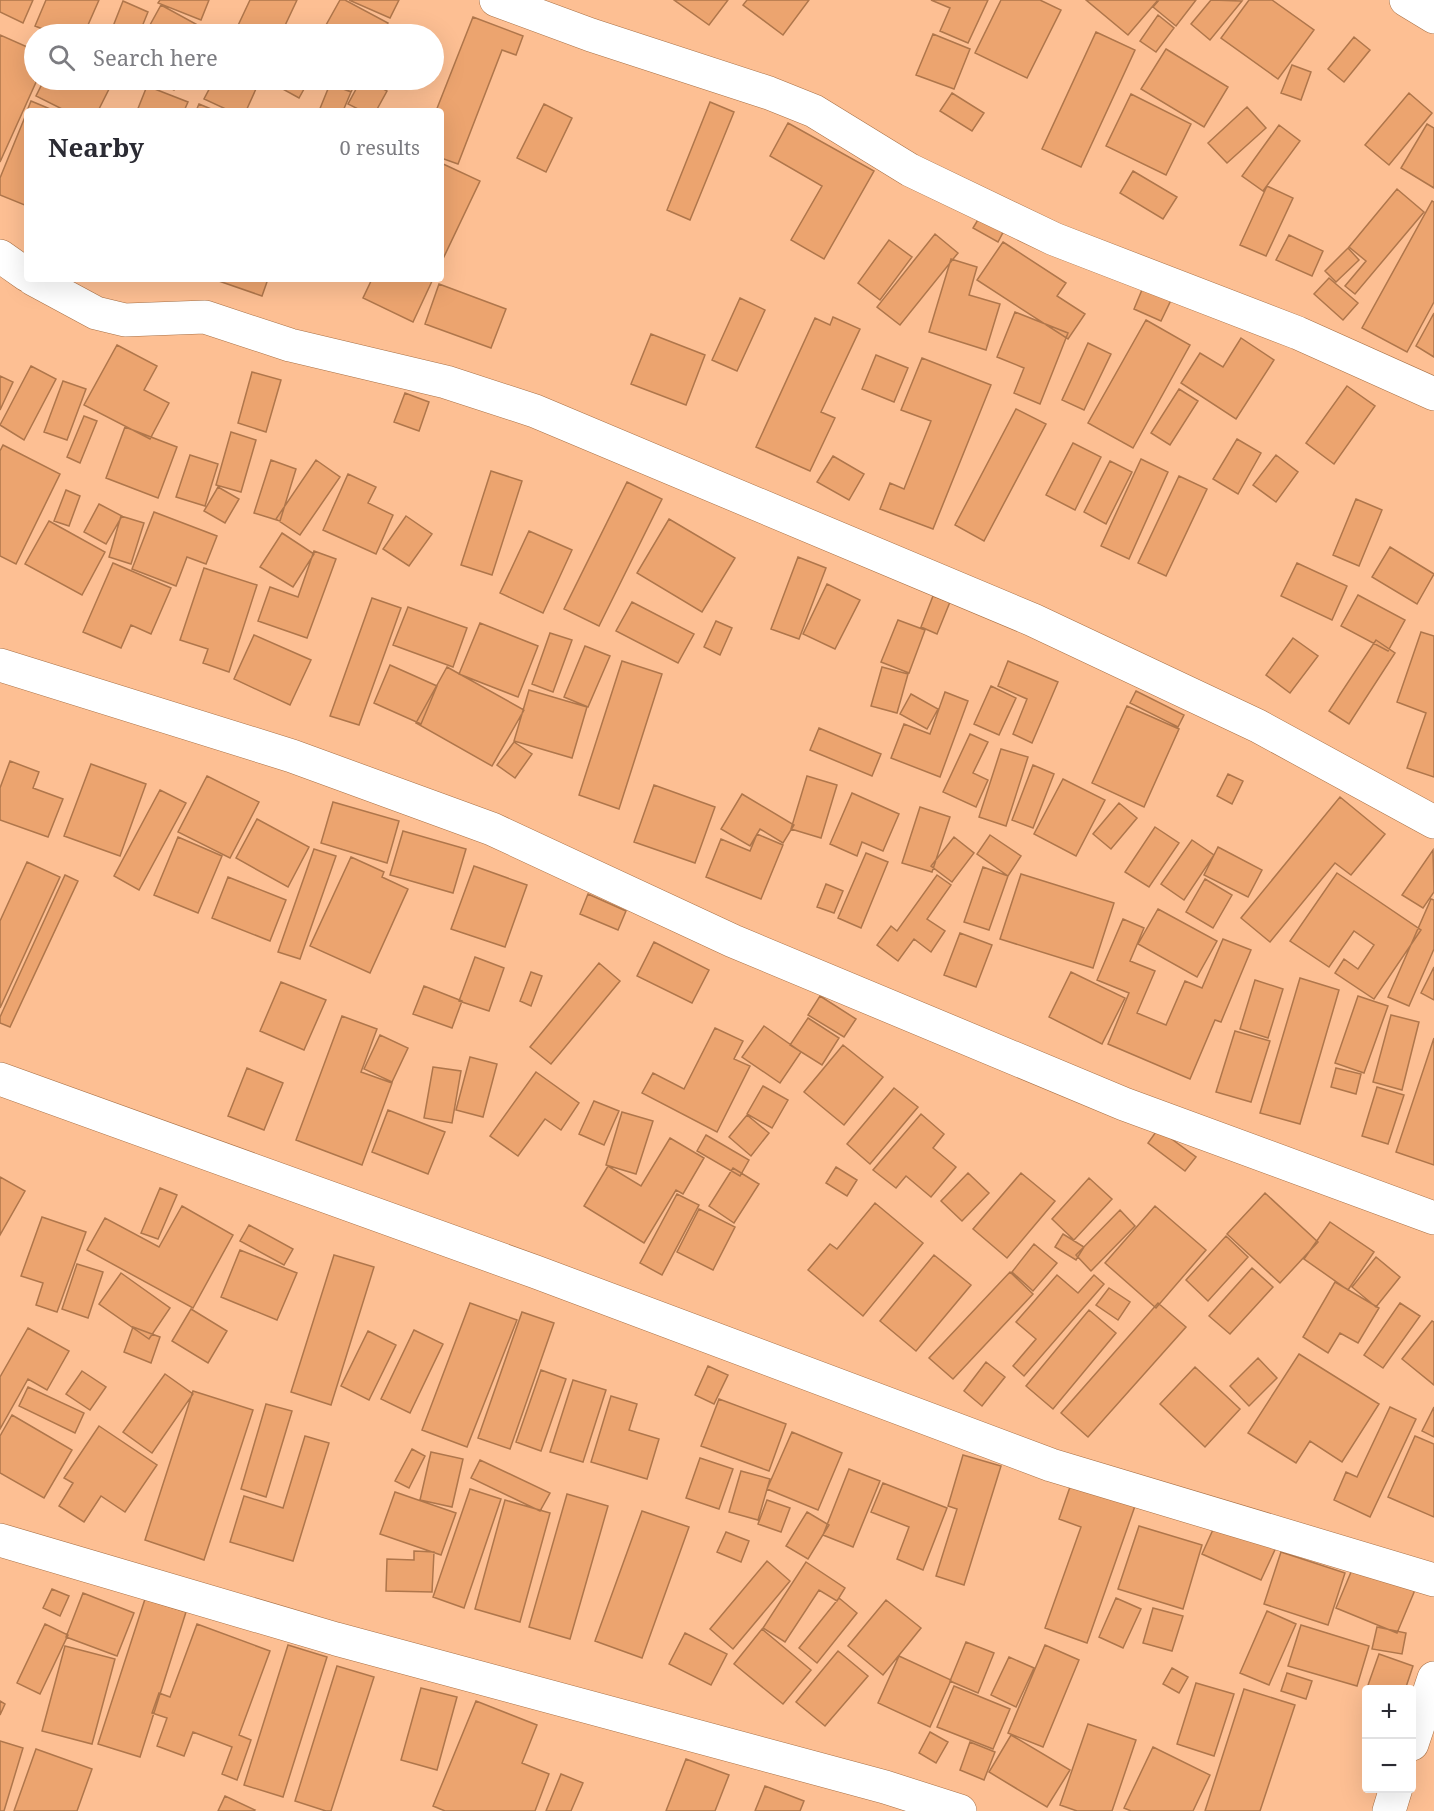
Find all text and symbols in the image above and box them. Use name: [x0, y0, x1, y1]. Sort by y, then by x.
search box: [24, 24, 444, 90]
icon: search: [45, 41, 78, 74]
text: Search here: [93, 42, 218, 72]
text: Nearby: [48, 129, 144, 165]
text: 0 results: [340, 134, 420, 161]
map controls: [1362, 1685, 1416, 1793]
button: +: [1362, 1685, 1416, 1739]
button: −: [1362, 1739, 1416, 1793]

